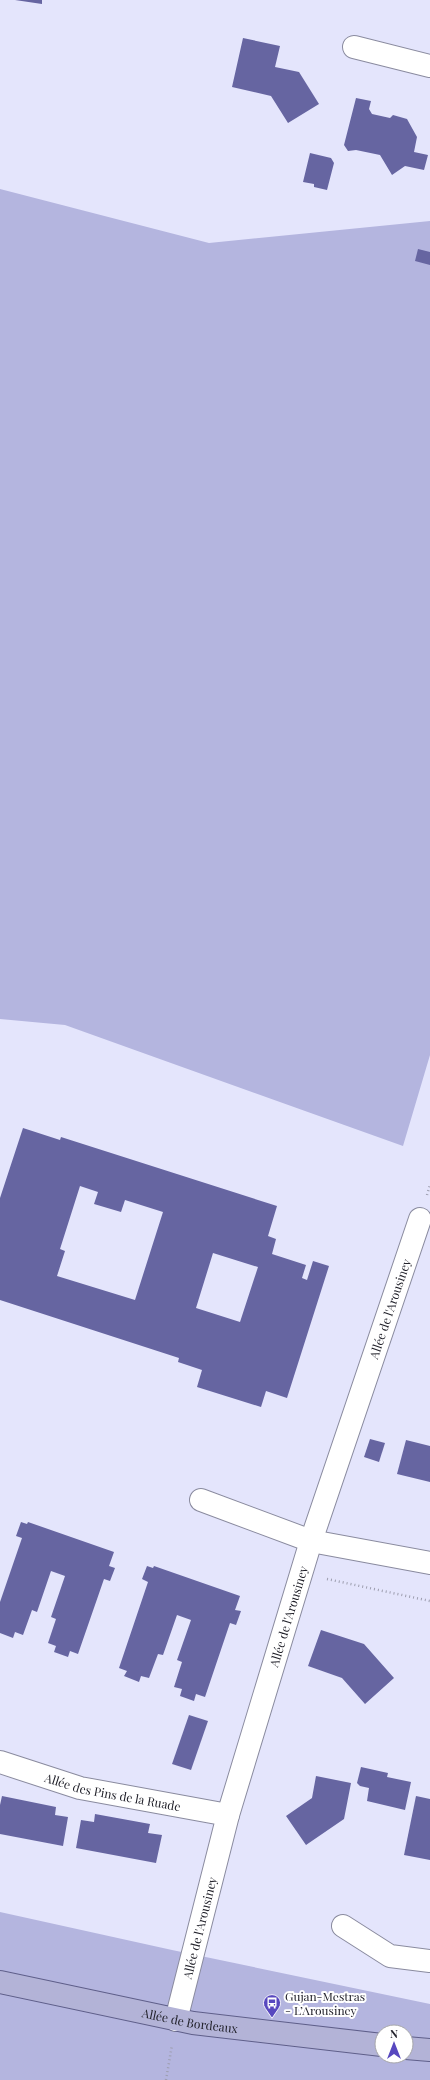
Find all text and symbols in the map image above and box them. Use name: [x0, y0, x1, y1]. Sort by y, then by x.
street label: Allée de l'Arousiney: [365, 1257, 414, 1362]
street label: Allée de l'Arousiney: [265, 1564, 311, 1670]
street label: Allée des Pins de la Ruade: [42, 1769, 182, 1814]
street label: Allée de l'Arousiney: [178, 1875, 220, 1982]
place label: Gujan-Mestras - L’Arousiney: [285, 1988, 365, 2018]
bus stop icon: Gujan-Mestras - L’Arousiney: [262, 1993, 282, 2018]
street label: Allée de Bordeaux: [140, 2004, 240, 2036]
north arrow: [374, 2024, 414, 2064]
text: N: [390, 2026, 398, 2041]

